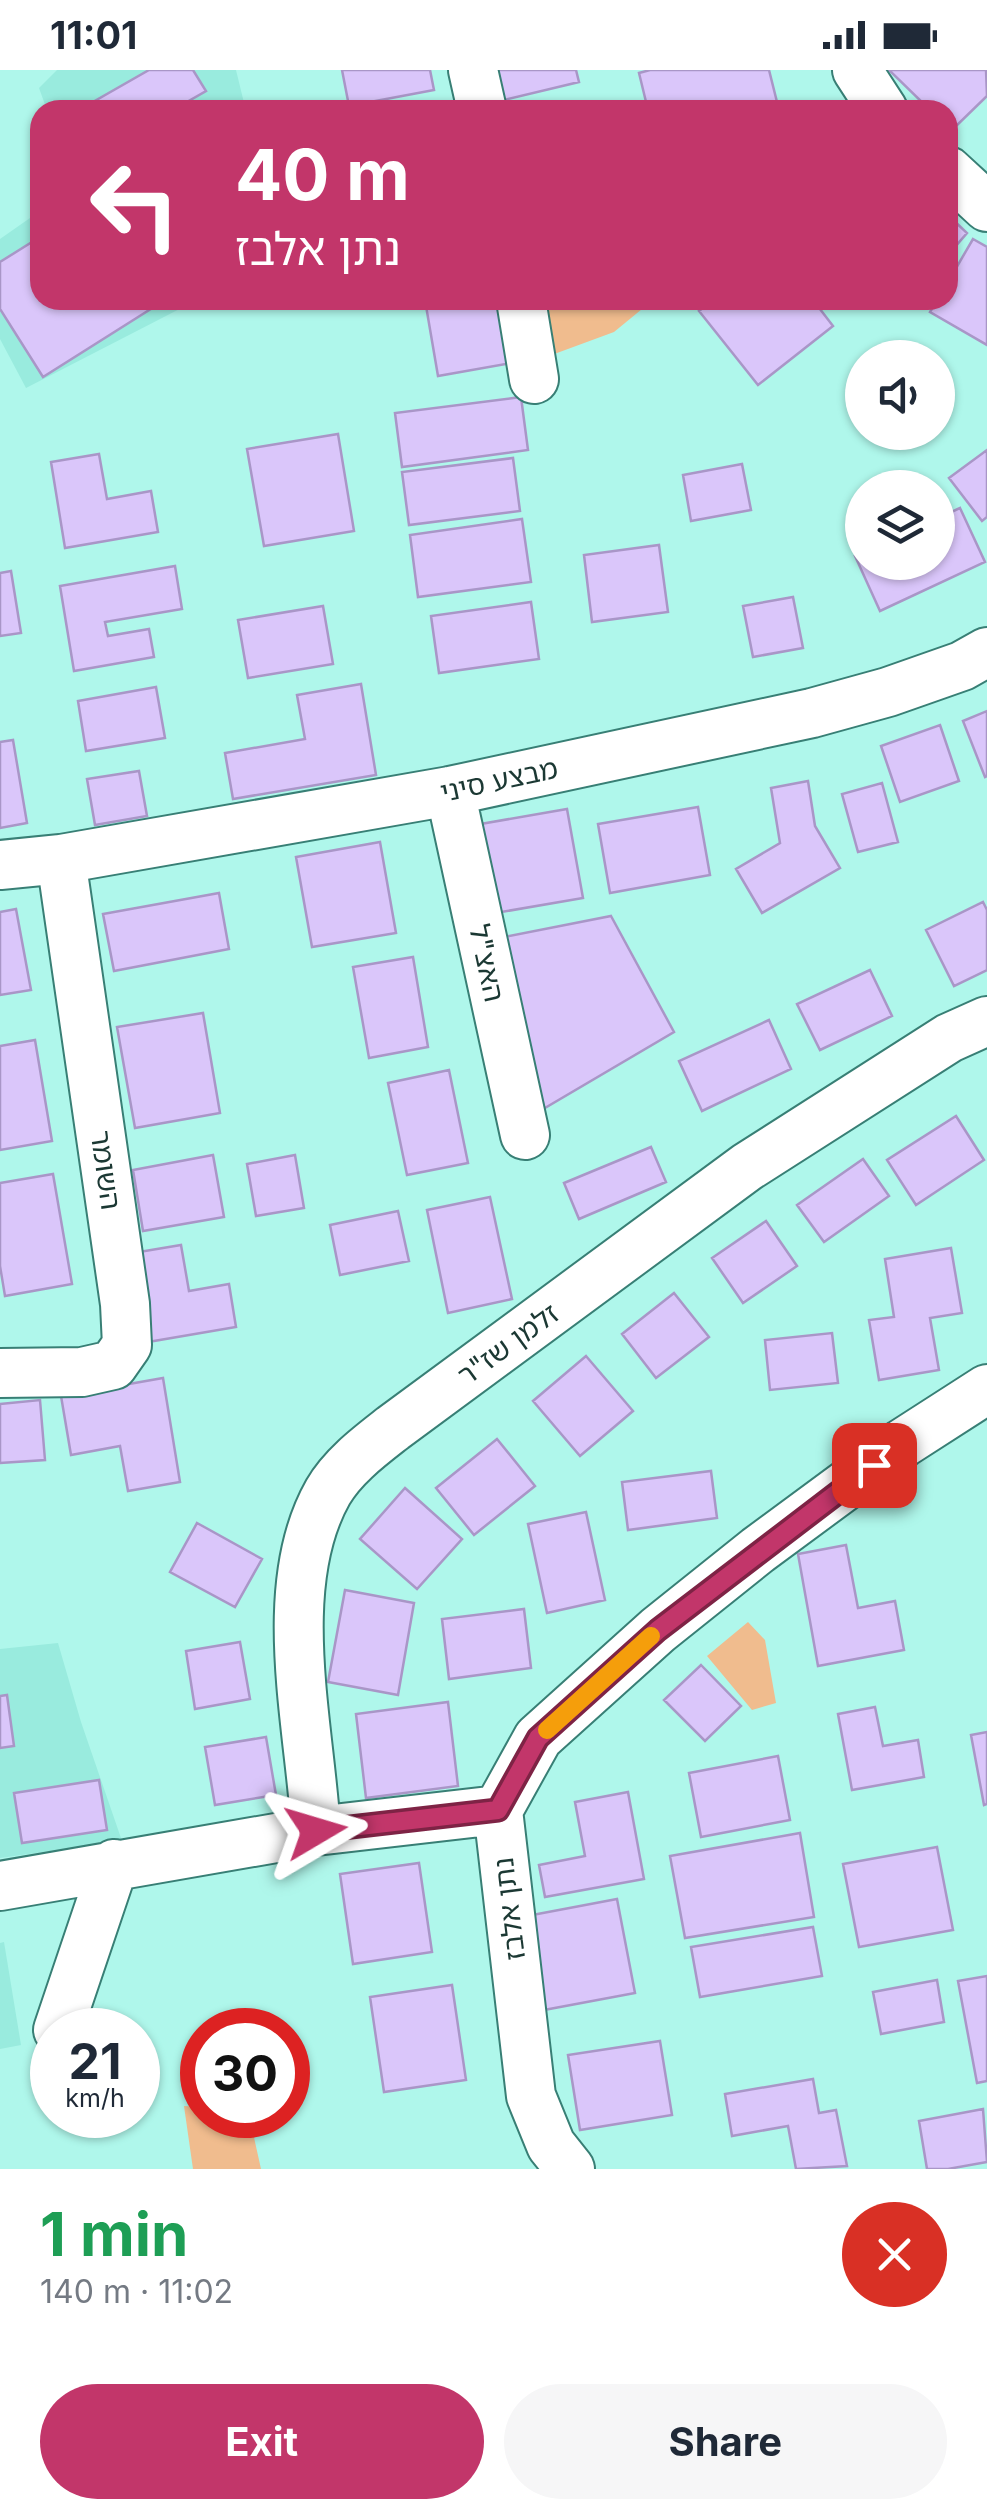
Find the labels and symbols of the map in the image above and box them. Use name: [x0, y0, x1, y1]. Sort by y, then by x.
street label: מבצע סיני: [437, 751, 561, 809]
street label: האצ"ל: [462, 921, 512, 1005]
street label: השומר: [84, 1128, 128, 1212]
street label: זלמן שז"ר: [451, 1296, 565, 1392]
pin: [832, 1423, 917, 1508]
position arrow: [264, 1779, 368, 1883]
street label: נתן אלבז: [486, 1856, 532, 1962]
speed limit sign: 30: [180, 2008, 310, 2138]

